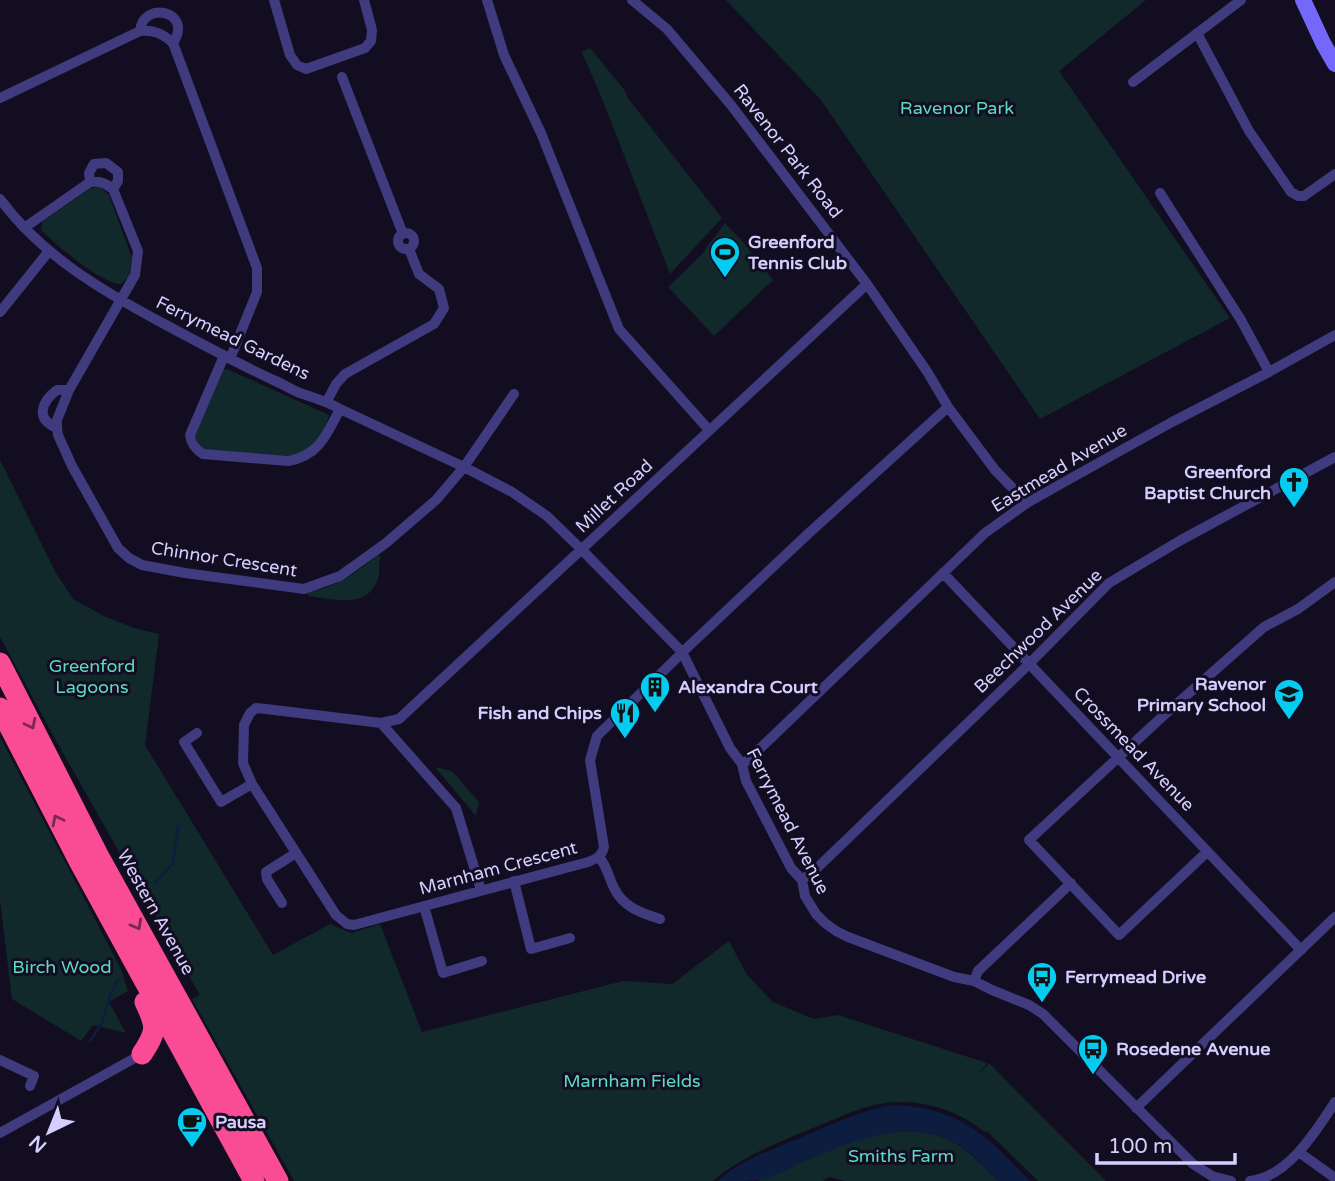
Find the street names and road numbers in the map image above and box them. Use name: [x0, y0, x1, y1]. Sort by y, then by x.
street label: Ravenor Park Road: [729, 80, 847, 222]
street label: Ferrymead Gardens: [153, 291, 313, 385]
street label: Eastmead Avenue: [987, 419, 1131, 517]
street label: Millet Road: [571, 455, 657, 537]
street label: Chinnor Crescent: [149, 537, 299, 581]
street label: Beechwood Avenue: [969, 564, 1107, 698]
street label: Crossmead Avenue: [1069, 682, 1199, 816]
street label: Ferrymead Avenue: [742, 744, 834, 898]
street label: Marnham Crescent: [417, 836, 580, 900]
street label: Western Avenue: [112, 845, 200, 979]

